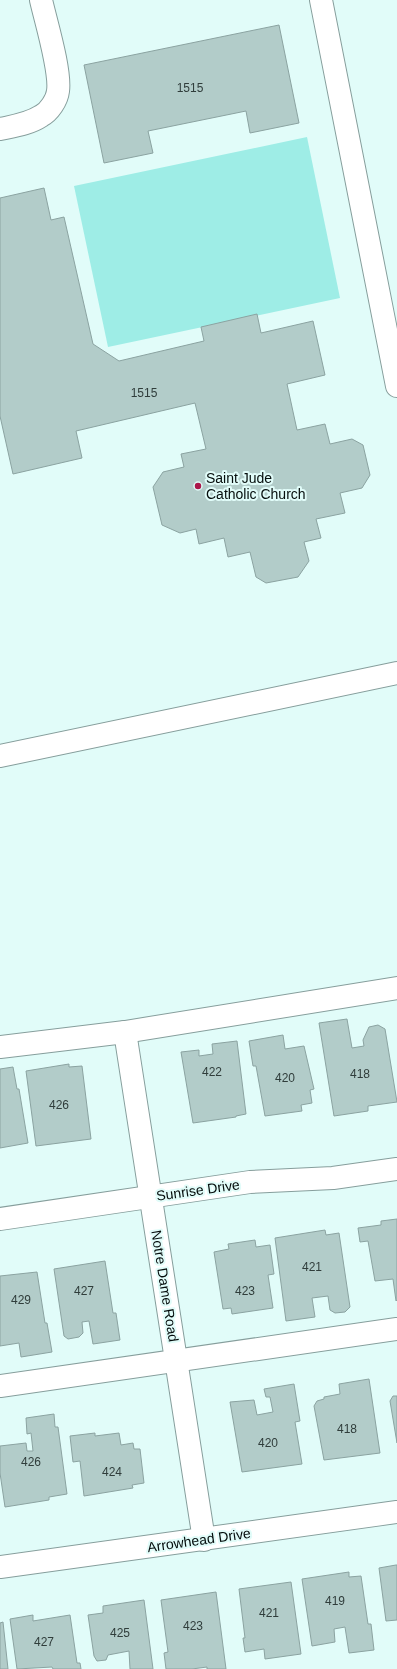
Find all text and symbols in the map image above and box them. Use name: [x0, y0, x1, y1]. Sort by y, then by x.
house number: 1515: [177, 81, 204, 95]
house number: 1515: [131, 386, 158, 400]
place label: Saint Jude Catholic Church: [206, 470, 306, 502]
marker: Saint Jude Catholic Church: [193, 481, 203, 491]
house number: 422: [202, 1065, 222, 1079]
house number: 418: [350, 1067, 370, 1081]
house number: 420: [275, 1071, 295, 1085]
house number: 426: [49, 1098, 69, 1112]
street label: Sunrise Drive: [155, 1176, 241, 1204]
street label: Notre Dame Road: [148, 1229, 182, 1343]
house number: 421: [302, 1260, 322, 1274]
house number: 427: [74, 1284, 94, 1298]
house number: 423: [235, 1284, 255, 1298]
house number: 429: [11, 1293, 31, 1307]
house number: 418: [337, 1422, 357, 1436]
house number: 420: [258, 1436, 278, 1450]
house number: 426: [21, 1455, 41, 1469]
house number: 424: [102, 1465, 122, 1479]
street label: Arrowhead Drive: [146, 1525, 252, 1555]
house number: 419: [325, 1594, 345, 1608]
house number: 421: [259, 1606, 279, 1620]
house number: 423: [183, 1619, 203, 1633]
house number: 425: [110, 1626, 130, 1640]
house number: 427: [34, 1635, 54, 1649]

